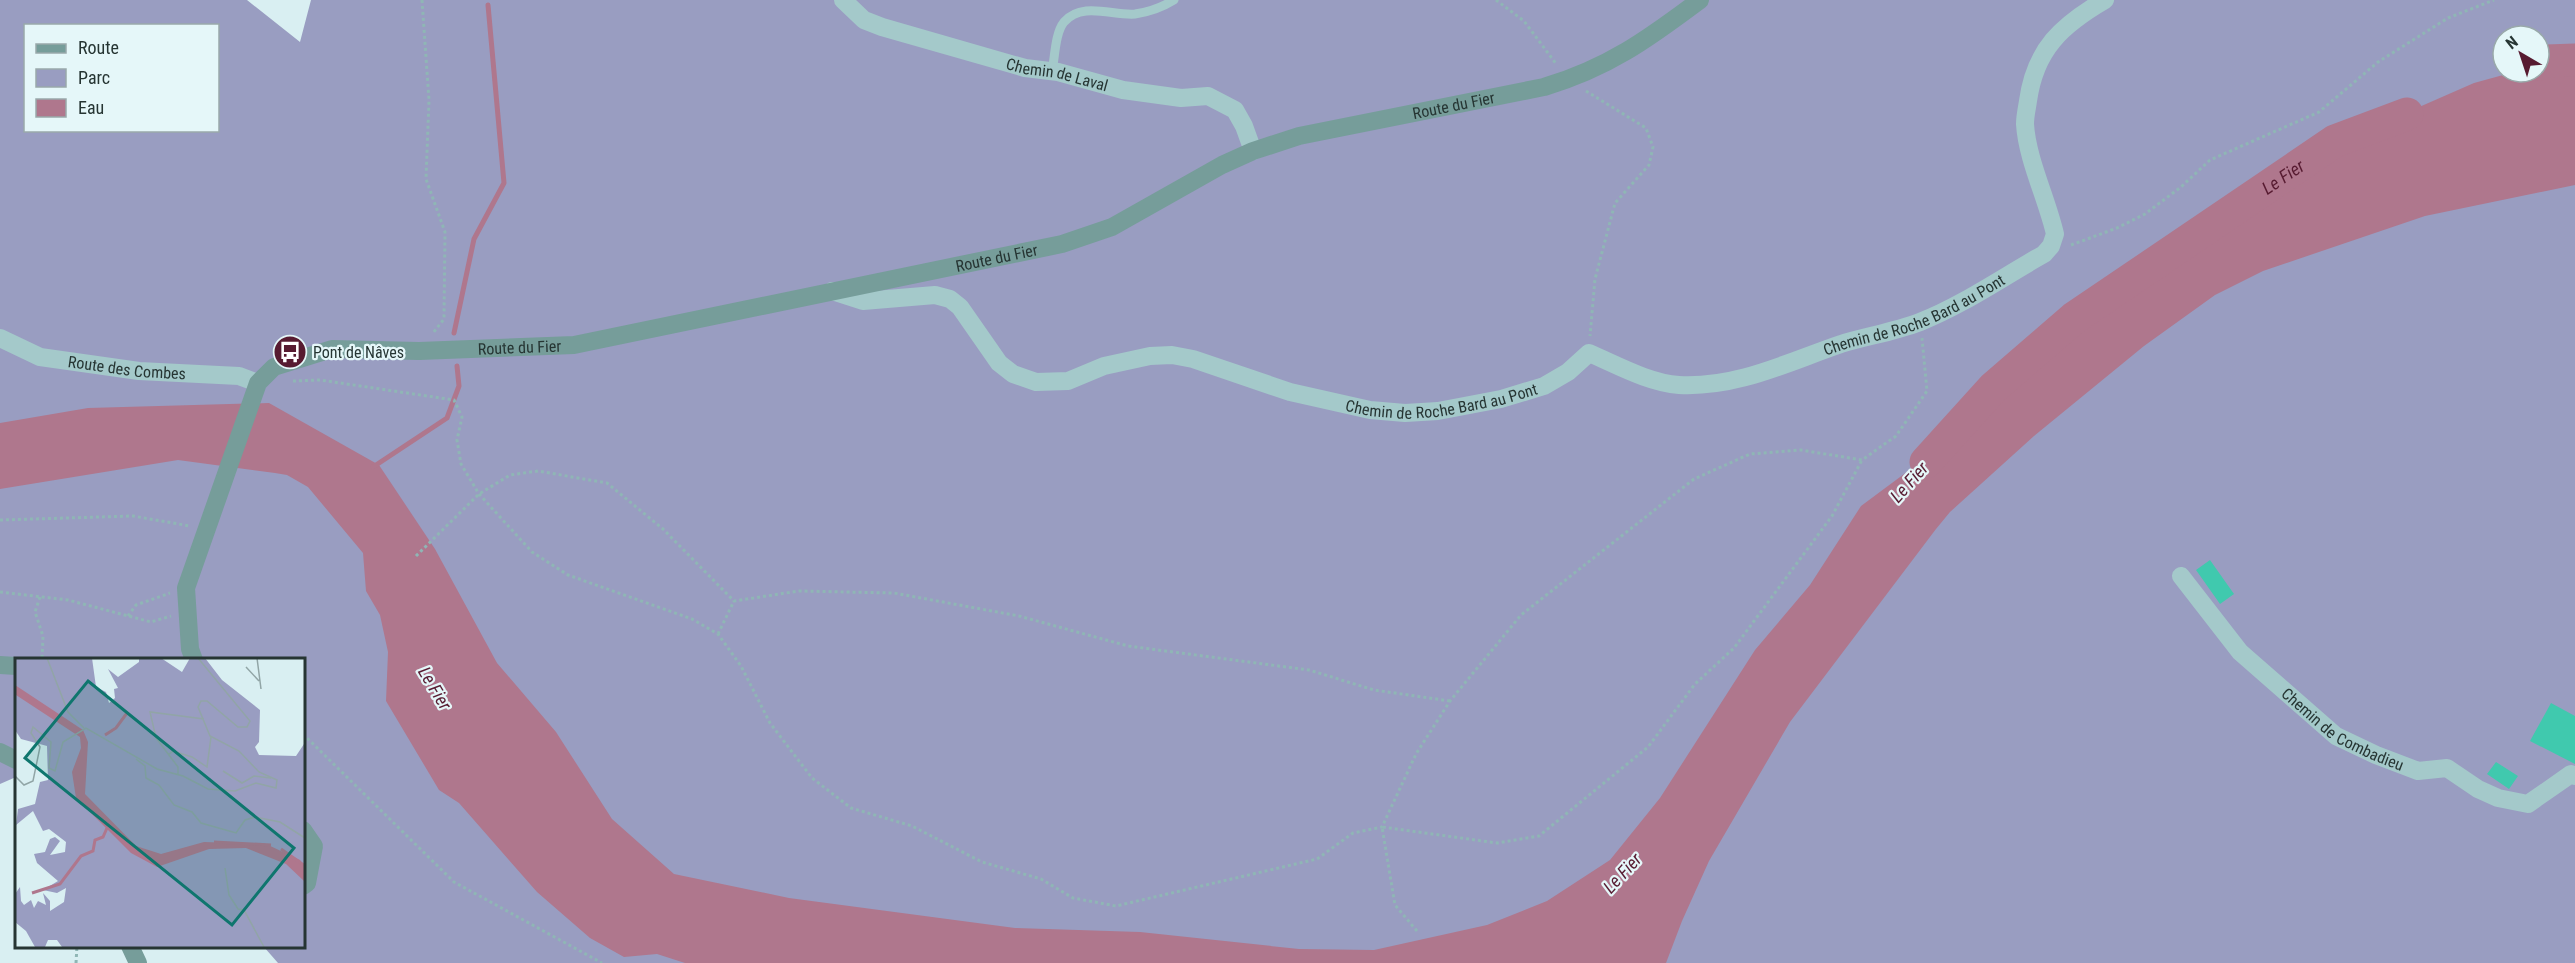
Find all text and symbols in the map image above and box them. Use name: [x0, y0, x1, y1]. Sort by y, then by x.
legend: [24, 24, 219, 132]
north arrow: [2491, 24, 2551, 84]
text: N: [2502, 32, 2522, 53]
text: Route: [78, 37, 119, 58]
street label: Chemin de Laval: [1004, 54, 1110, 95]
text: Parc: [78, 67, 110, 88]
street label: Route du Fier: [1411, 88, 1496, 123]
text: Eau: [78, 97, 104, 118]
water label: Le Fier: [2258, 154, 2308, 198]
street label: Route du Fier: [954, 240, 1039, 275]
street label: Chemin de Roche Bard au Pont: [1820, 270, 2008, 359]
bus stop icon: Pont de Nâves: [272, 334, 308, 370]
street label: Route du Fier: [477, 336, 562, 358]
place label: Pont de Nâves: [313, 343, 404, 362]
street label: Route des Combes: [67, 352, 186, 383]
street label: Chemin de Roche Bard au Pont: [1344, 379, 1540, 423]
water label: Le Fier: [1886, 457, 1933, 506]
inset map: [15, 658, 304, 948]
water label: Le Fier: [414, 663, 456, 714]
street label: Chemin de Combadieu: [2278, 684, 2406, 774]
water label: Le Fier: [1598, 848, 1646, 897]

